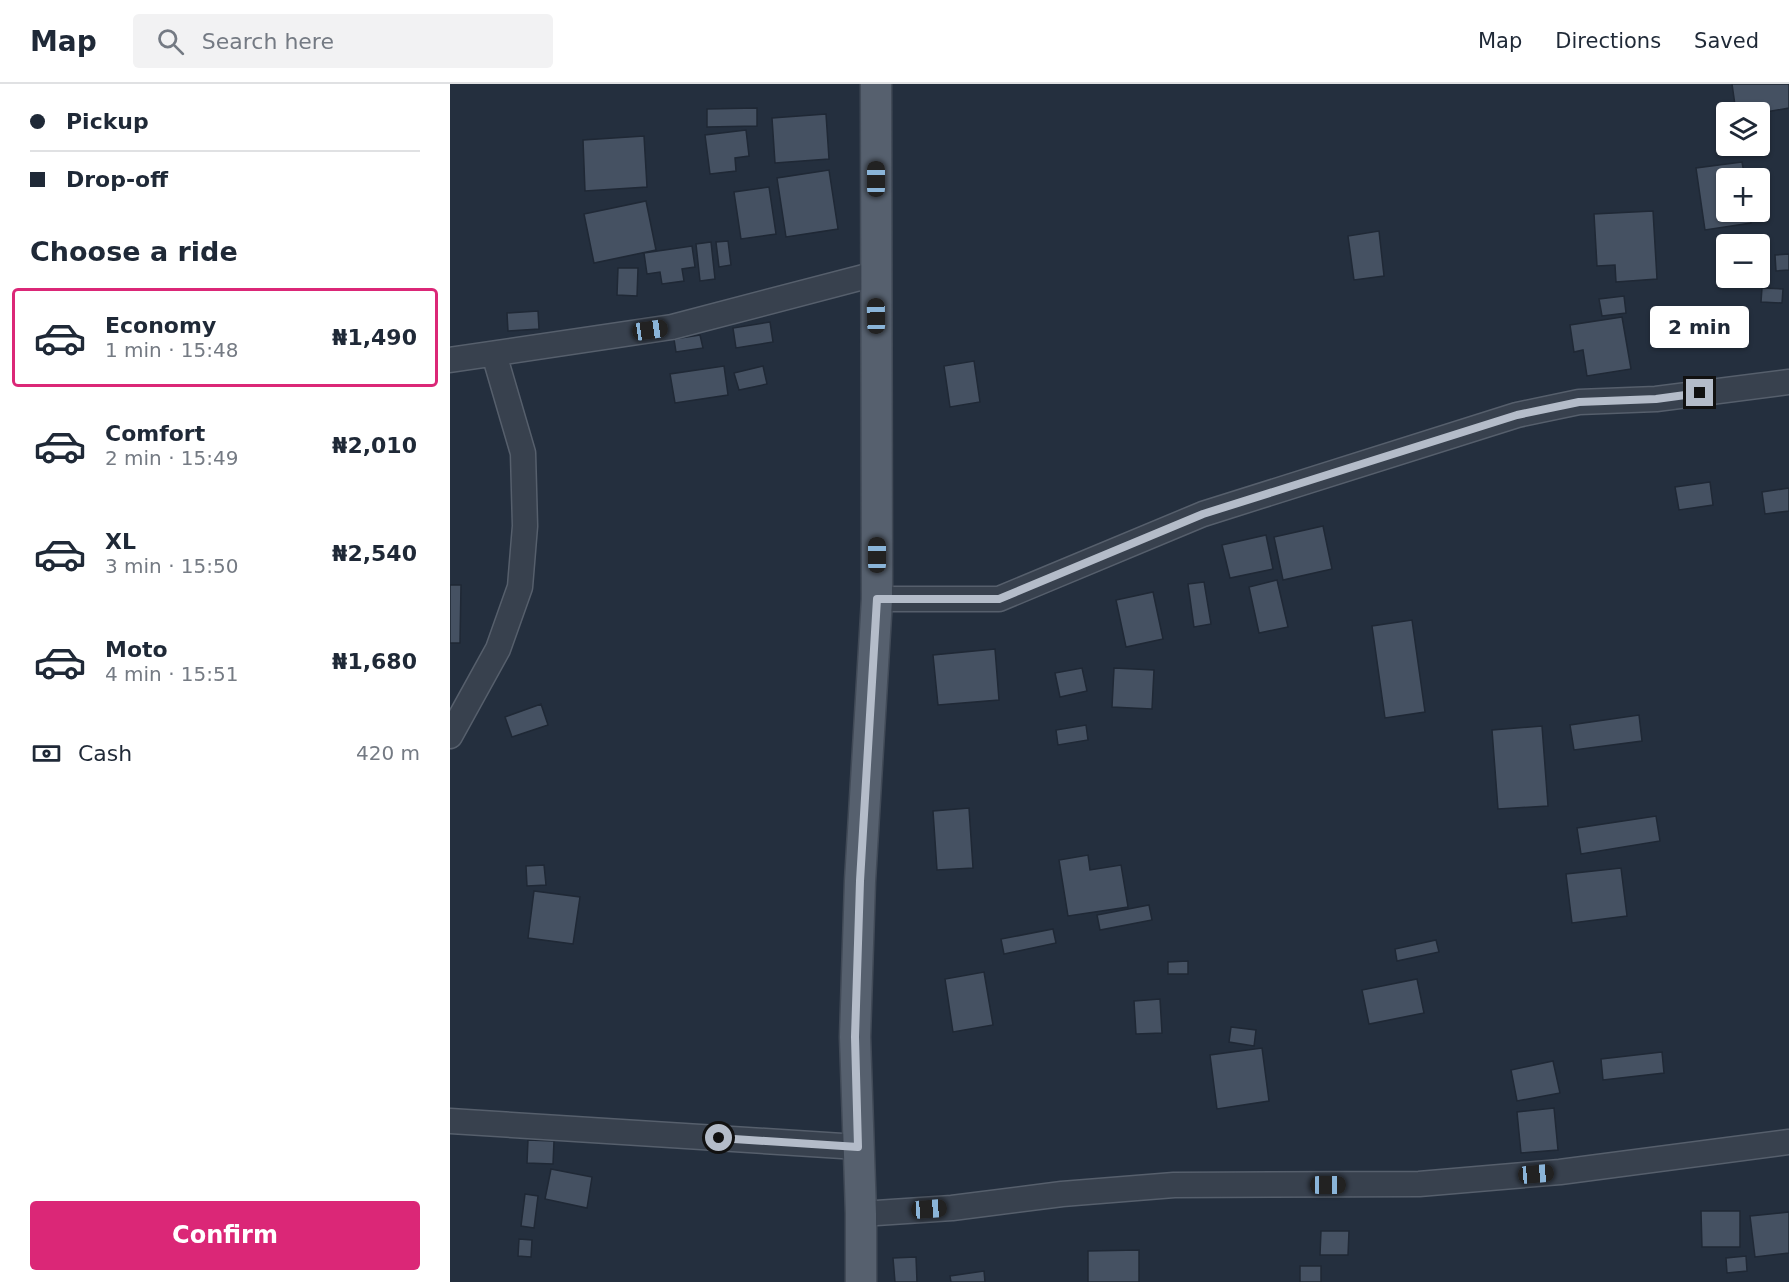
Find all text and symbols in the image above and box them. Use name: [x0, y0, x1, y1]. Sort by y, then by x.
search box: [133, 14, 553, 68]
text: Map: [30, 25, 97, 58]
icon: search: [154, 25, 187, 58]
text: Search here: [202, 29, 334, 54]
text: Map: [1478, 29, 1522, 53]
text: Directions: [1555, 29, 1661, 53]
text: Saved: [1694, 29, 1759, 53]
map controls: [1716, 102, 1770, 288]
button: layers: [1716, 102, 1770, 156]
text: Pickup: [66, 109, 149, 134]
car: [867, 161, 885, 197]
text: Drop-off: [66, 167, 168, 192]
button: +: [1716, 168, 1770, 222]
button: −: [1716, 234, 1770, 288]
text: Choose a ride: [30, 236, 238, 267]
car: [867, 298, 885, 334]
callout: 2 min: [1650, 306, 1750, 348]
icon: car: [33, 311, 87, 365]
text: Economy: [105, 313, 216, 338]
text: 2 min: [1668, 315, 1731, 339]
car: [631, 319, 669, 341]
text: ₦1,490: [332, 325, 417, 350]
text: 1 min · 15:48: [105, 338, 239, 362]
route end: [1686, 379, 1713, 406]
icon: car: [33, 419, 87, 473]
text: Comfort: [105, 421, 205, 446]
text: ₦2,010: [332, 433, 417, 458]
text: 2 min · 15:49: [105, 446, 239, 470]
icon: car: [33, 527, 87, 581]
text: XL: [105, 529, 136, 554]
car: [868, 537, 886, 573]
text: ₦2,540: [332, 541, 417, 566]
text: 3 min · 15:50: [105, 554, 239, 578]
icon: car: [33, 635, 87, 689]
text: Moto: [105, 637, 168, 662]
text: ₦1,680: [332, 649, 417, 674]
text: 4 min · 15:51: [105, 662, 239, 686]
icon: cash: [30, 737, 63, 770]
text: Cash: [78, 741, 132, 766]
text: 420 m: [356, 741, 420, 765]
route start: [705, 1124, 732, 1151]
car: [1517, 1163, 1555, 1185]
car: [1310, 1176, 1346, 1194]
car: [910, 1199, 948, 1219]
button: Confirm: [30, 1201, 420, 1270]

